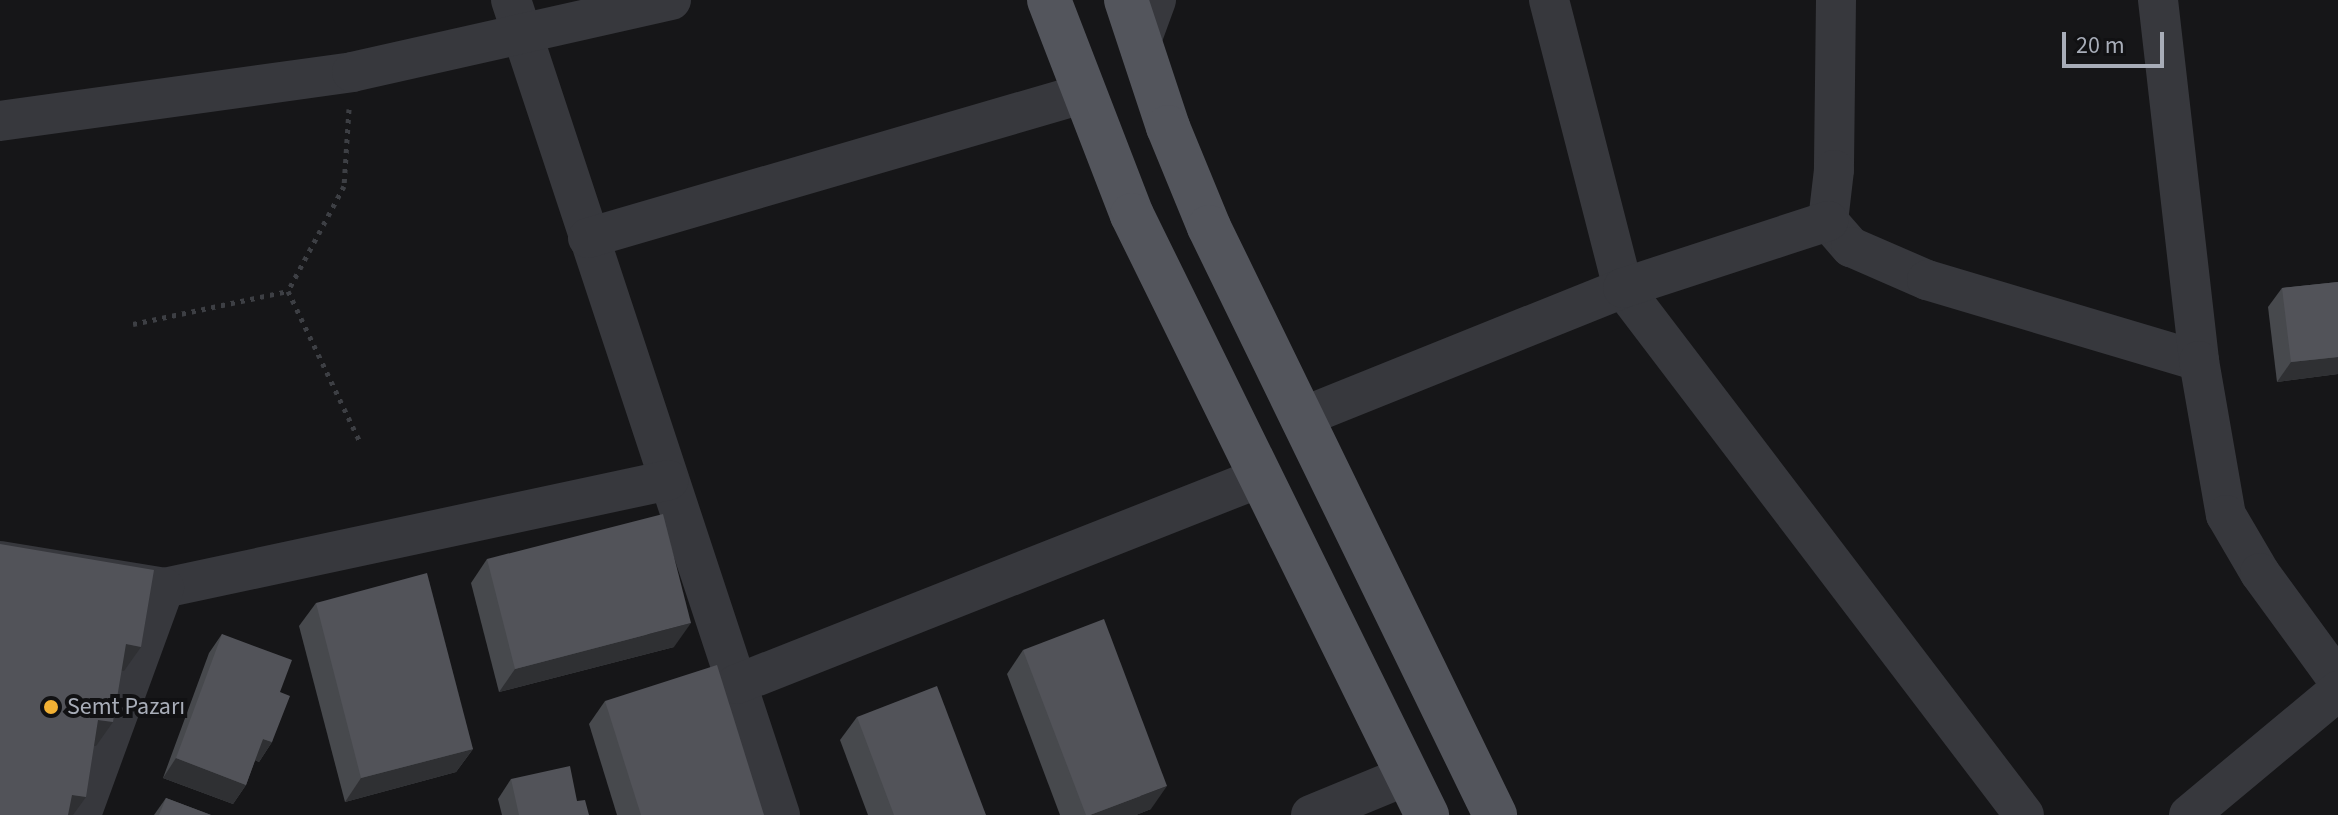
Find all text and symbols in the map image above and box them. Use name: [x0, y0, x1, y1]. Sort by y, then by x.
scale bar: [2066, 16, 2168, 66]
text: 20 m: [2076, 28, 2125, 63]
place label: Semt Pazarı: [67, 693, 185, 721]
marker: Semt Pazarı: [42, 698, 60, 716]

